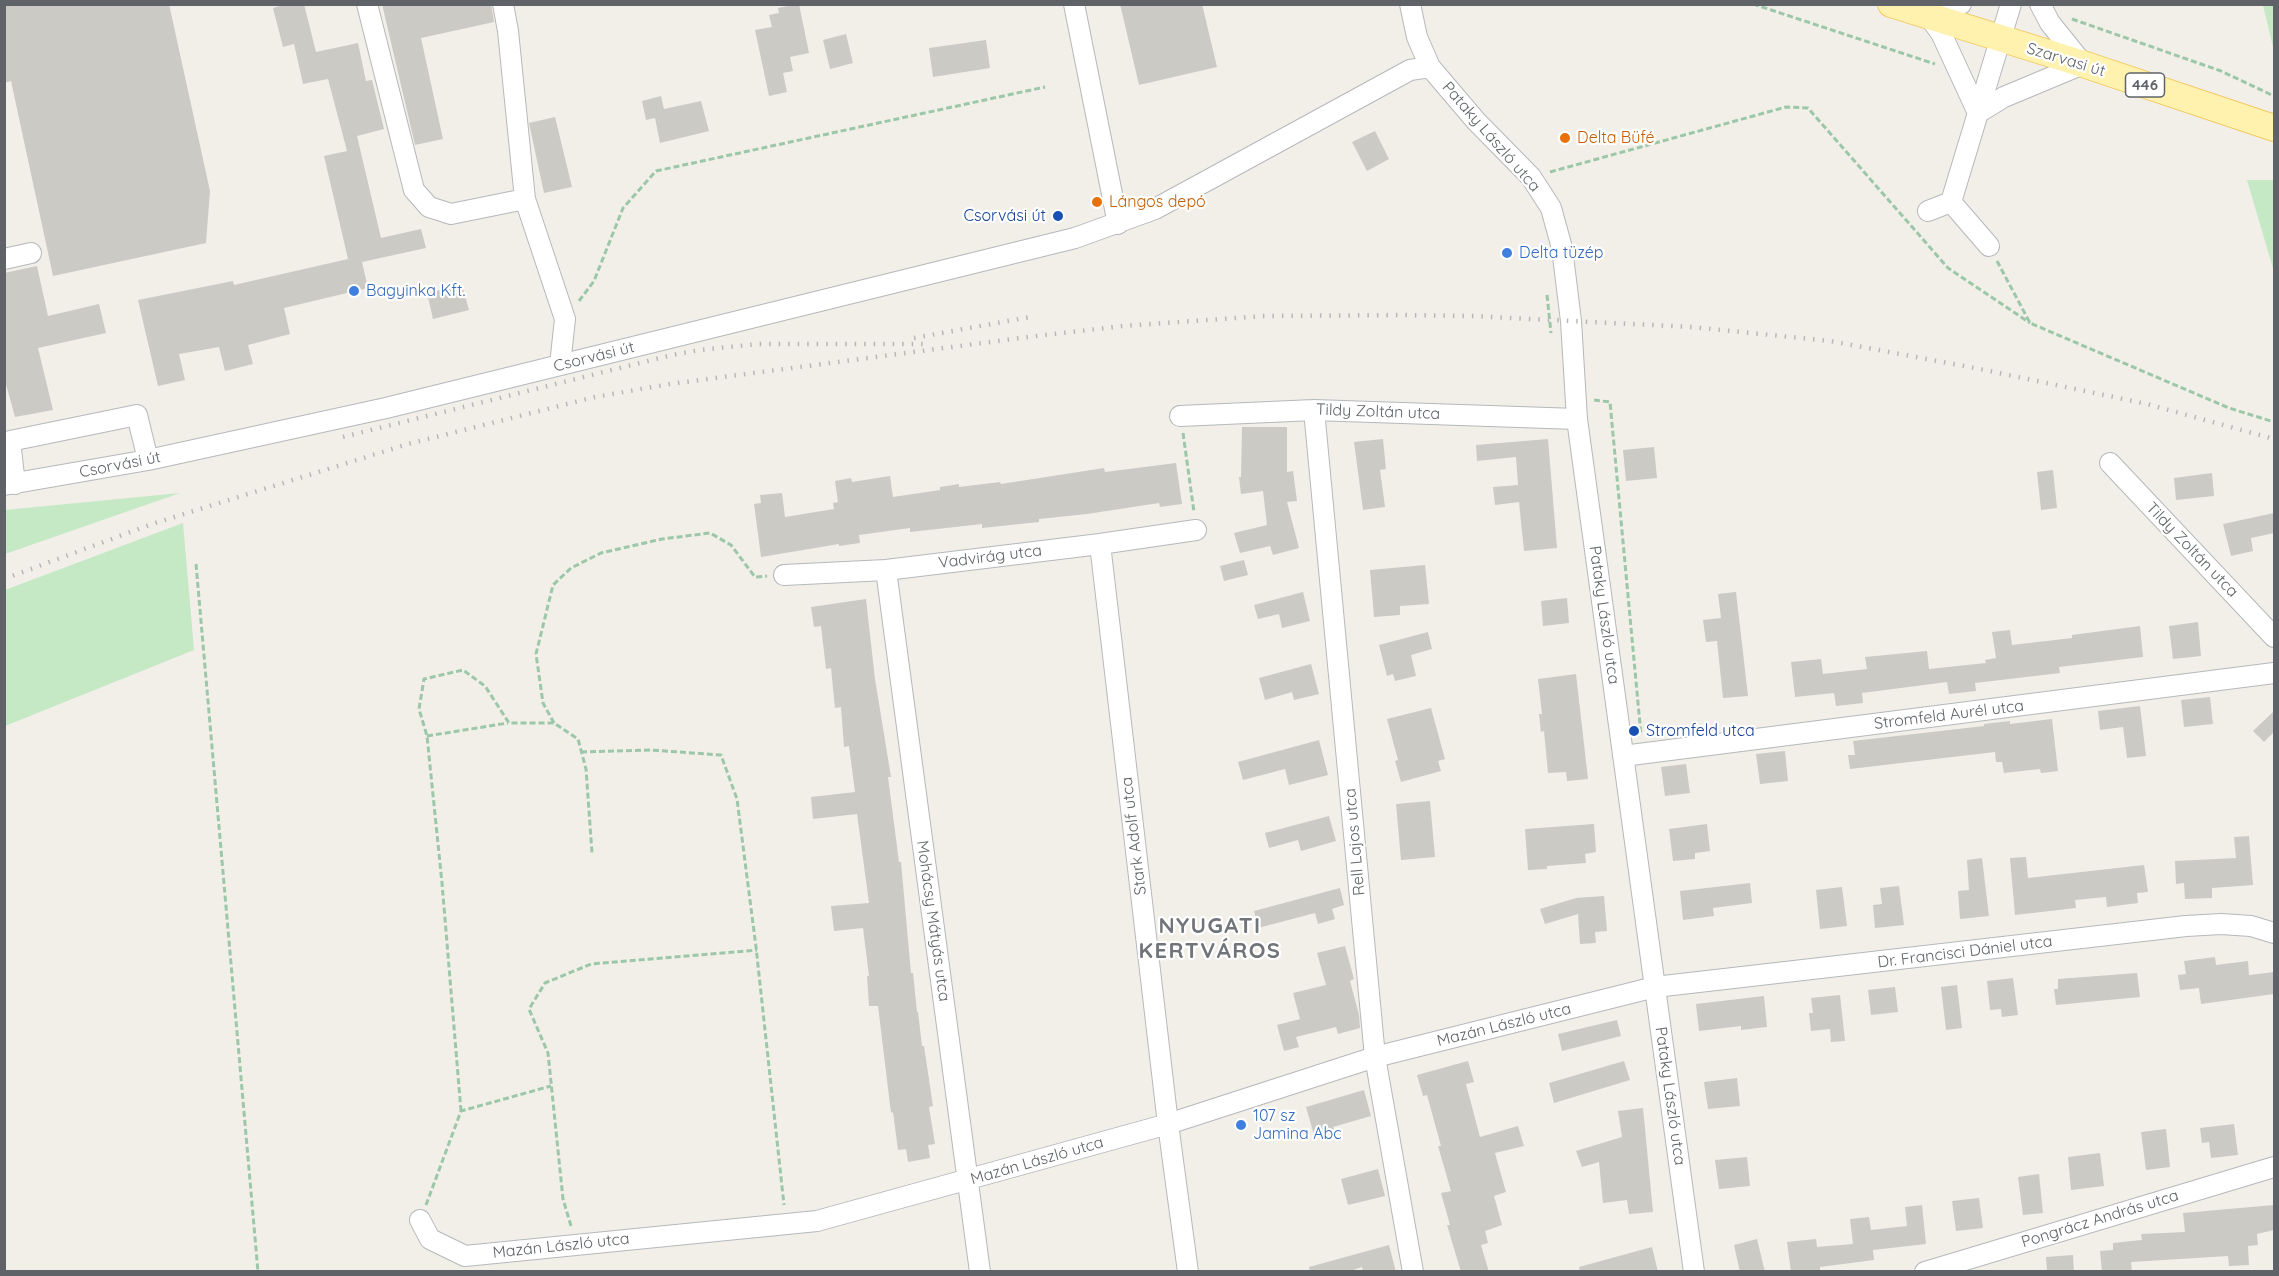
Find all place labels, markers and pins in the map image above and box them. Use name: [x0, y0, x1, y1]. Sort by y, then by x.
place label: Delta Büfé: [1577, 128, 1655, 148]
marker: Delta Büfé: [1558, 131, 1572, 145]
place label: Lángos depó: [1109, 192, 1206, 212]
marker: Lángos depó: [1090, 195, 1104, 209]
place label: Csorvási út: [963, 206, 1046, 226]
marker: Csorvási út: [1051, 209, 1065, 223]
place label: Delta tüzép: [1519, 243, 1604, 263]
marker: Delta tüzép: [1500, 246, 1514, 260]
place label: Bagyinka Kft.: [366, 281, 465, 301]
marker: Bagyinka Kft.: [347, 284, 361, 298]
place label: Stromfeld utca: [1646, 721, 1755, 741]
marker: Stromfeld utca: [1627, 724, 1641, 738]
place label: 107 sz Jamina Abc: [1253, 1106, 1342, 1144]
marker: 107 sz Jamina Abc: [1234, 1118, 1248, 1132]

